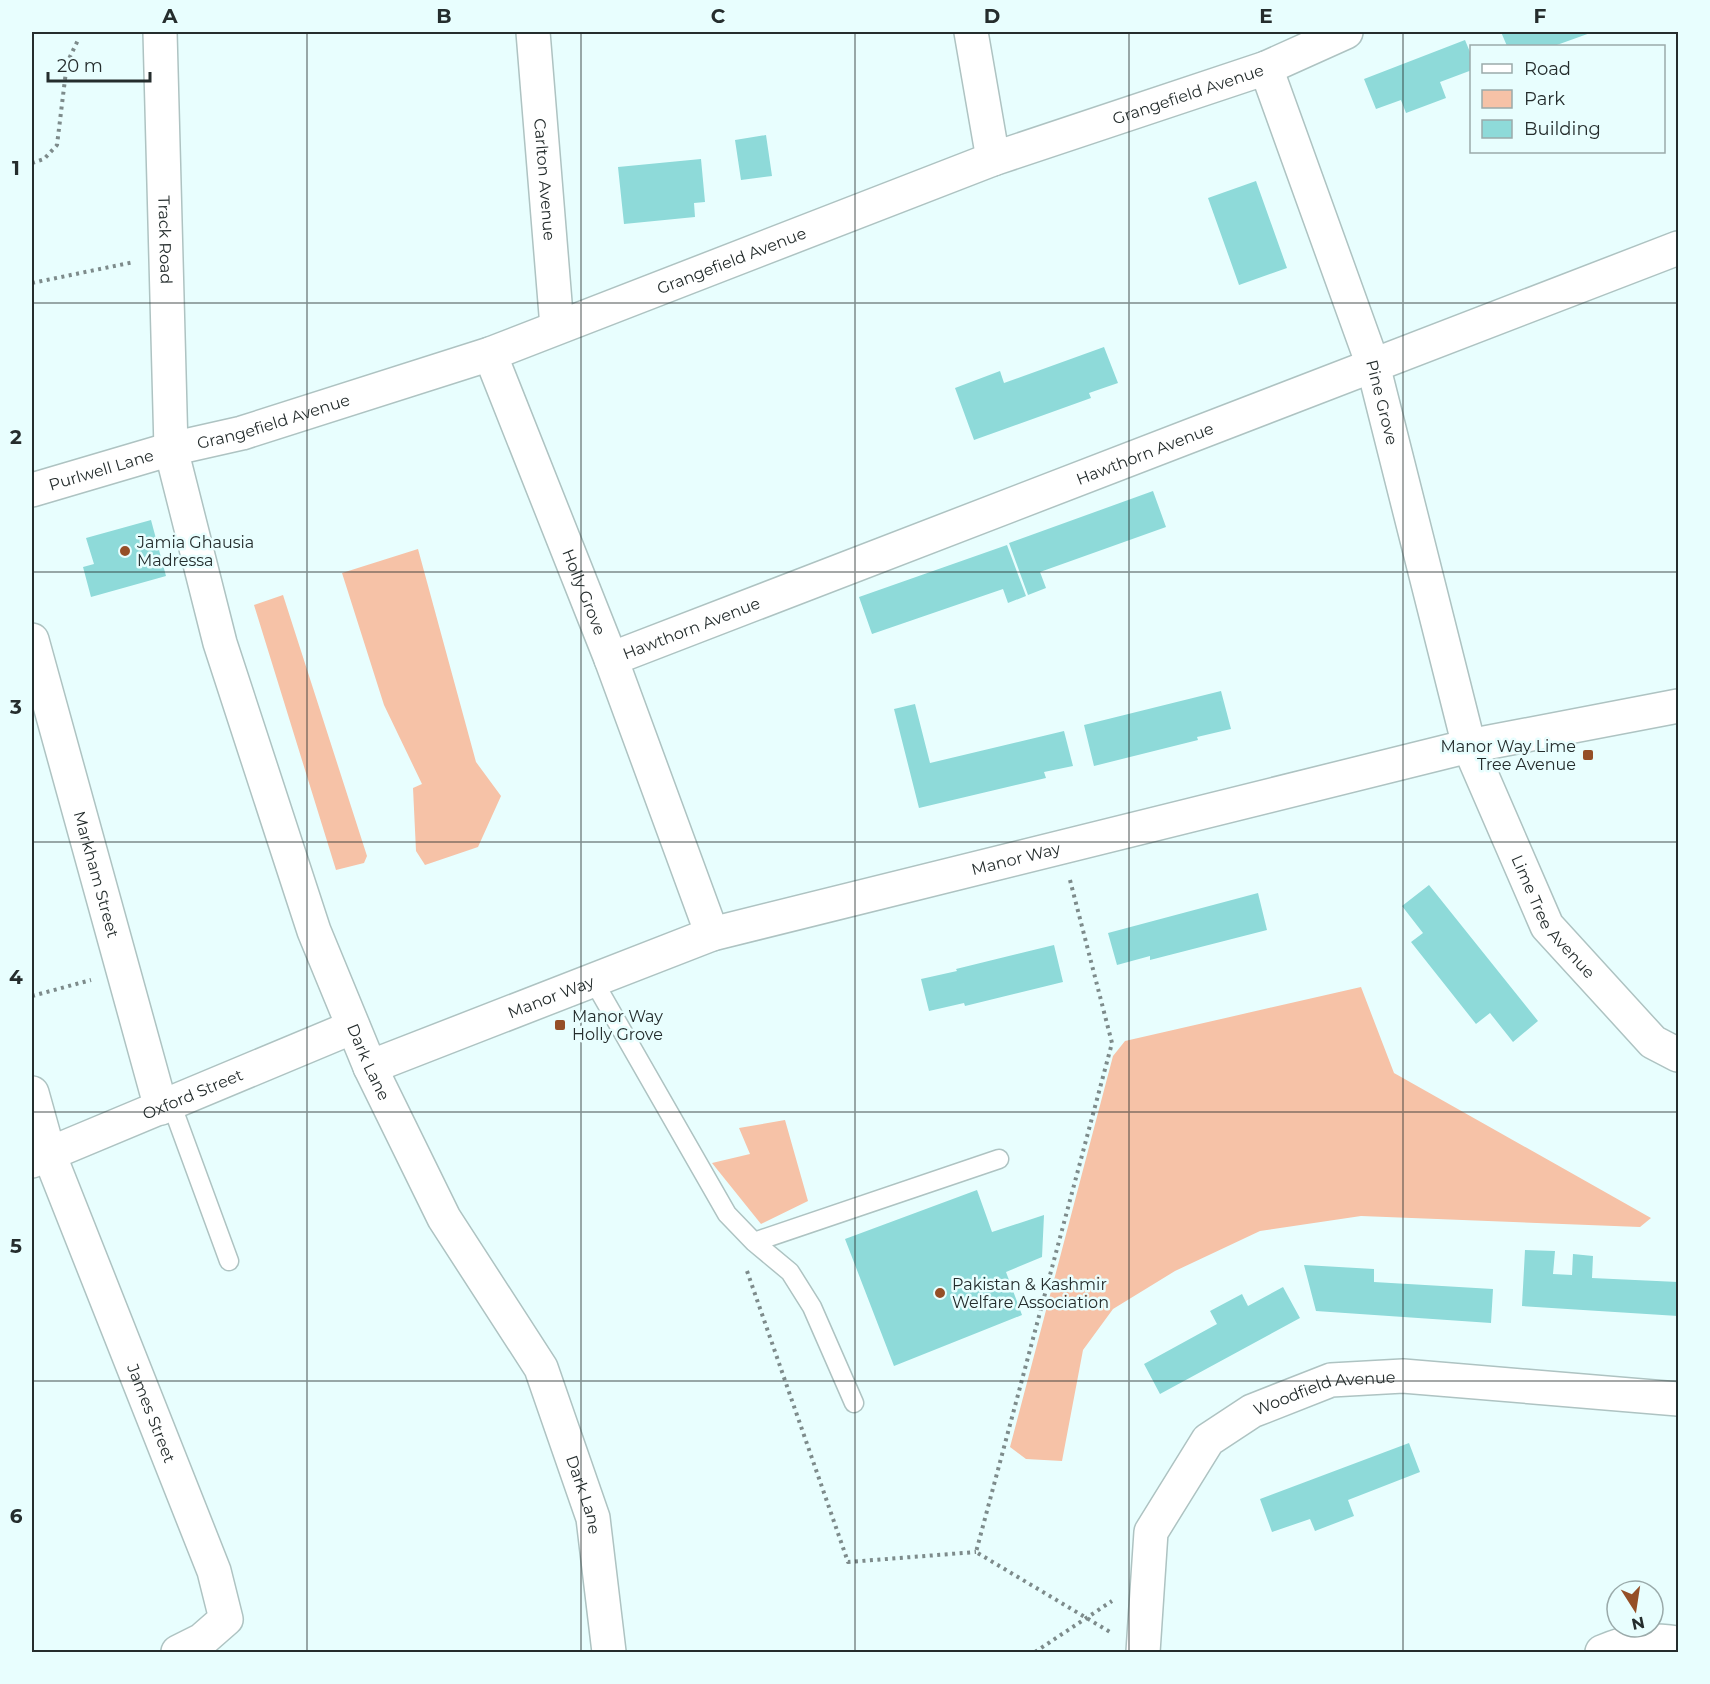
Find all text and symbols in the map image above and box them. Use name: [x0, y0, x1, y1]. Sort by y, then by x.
text: A: [161, 4, 178, 28]
text: B: [436, 4, 452, 28]
text: C: [711, 4, 726, 28]
text: D: [984, 4, 1000, 28]
text: E: [1259, 4, 1273, 28]
text: F: [1534, 4, 1547, 28]
scale bar: [48, 45, 150, 83]
legend: [1470, 45, 1665, 153]
text: 20 m: [57, 55, 103, 77]
text: Road: [1524, 58, 1571, 80]
street label: Grangefield Avenue: [1110, 60, 1266, 128]
text: Park: [1524, 88, 1565, 110]
street label: Carlton Avenue: [531, 118, 559, 242]
text: Building: [1524, 118, 1601, 140]
text: 1: [12, 156, 20, 180]
street label: Track Road: [155, 195, 176, 285]
street label: Grangefield Avenue: [654, 223, 809, 298]
street label: Pine Grove: [1363, 358, 1402, 447]
street label: Grangefield Avenue: [195, 390, 352, 452]
street label: Hawthorn Avenue: [1073, 418, 1216, 488]
text: 2: [10, 425, 22, 449]
street label: Purlwell Lane: [46, 445, 156, 494]
place label: Jamia Ghausia Madressa: [136, 533, 254, 570]
marker: Jamia Ghausia Madressa: [118, 544, 132, 558]
street label: Holly Grove: [559, 546, 610, 638]
street label: Hawthorn Avenue: [620, 593, 763, 663]
text: 3: [9, 695, 22, 719]
place label: Manor Way Lime Tree Avenue: [1441, 737, 1576, 774]
marker: Manor Way Lime Tree Avenue: [1581, 748, 1595, 762]
street label: Markham Street: [70, 809, 123, 940]
street label: Manor Way: [969, 838, 1063, 879]
street label: Lime Tree Avenue: [1508, 852, 1599, 982]
text: 4: [9, 965, 23, 989]
street label: Manor Way: [505, 971, 597, 1022]
place label: Manor Way Holly Grove: [572, 1007, 663, 1044]
marker: Manor Way Holly Grove: [553, 1018, 567, 1032]
street label: Dark Lane: [344, 1021, 394, 1103]
street label: Oxford Street: [140, 1064, 246, 1123]
text: 5: [10, 1234, 22, 1258]
place label: Pakistan & Kashmir Welfare Association: [952, 1275, 1109, 1312]
marker: Pakistan & Kashmir Welfare Association: [933, 1286, 947, 1300]
street label: James Street: [123, 1360, 180, 1466]
street label: Woodfield Avenue: [1251, 1367, 1396, 1419]
street label: Dark Lane: [562, 1453, 604, 1535]
text: 6: [10, 1504, 23, 1528]
north arrow: [1605, 1579, 1665, 1639]
text: N: [1630, 1613, 1646, 1634]

